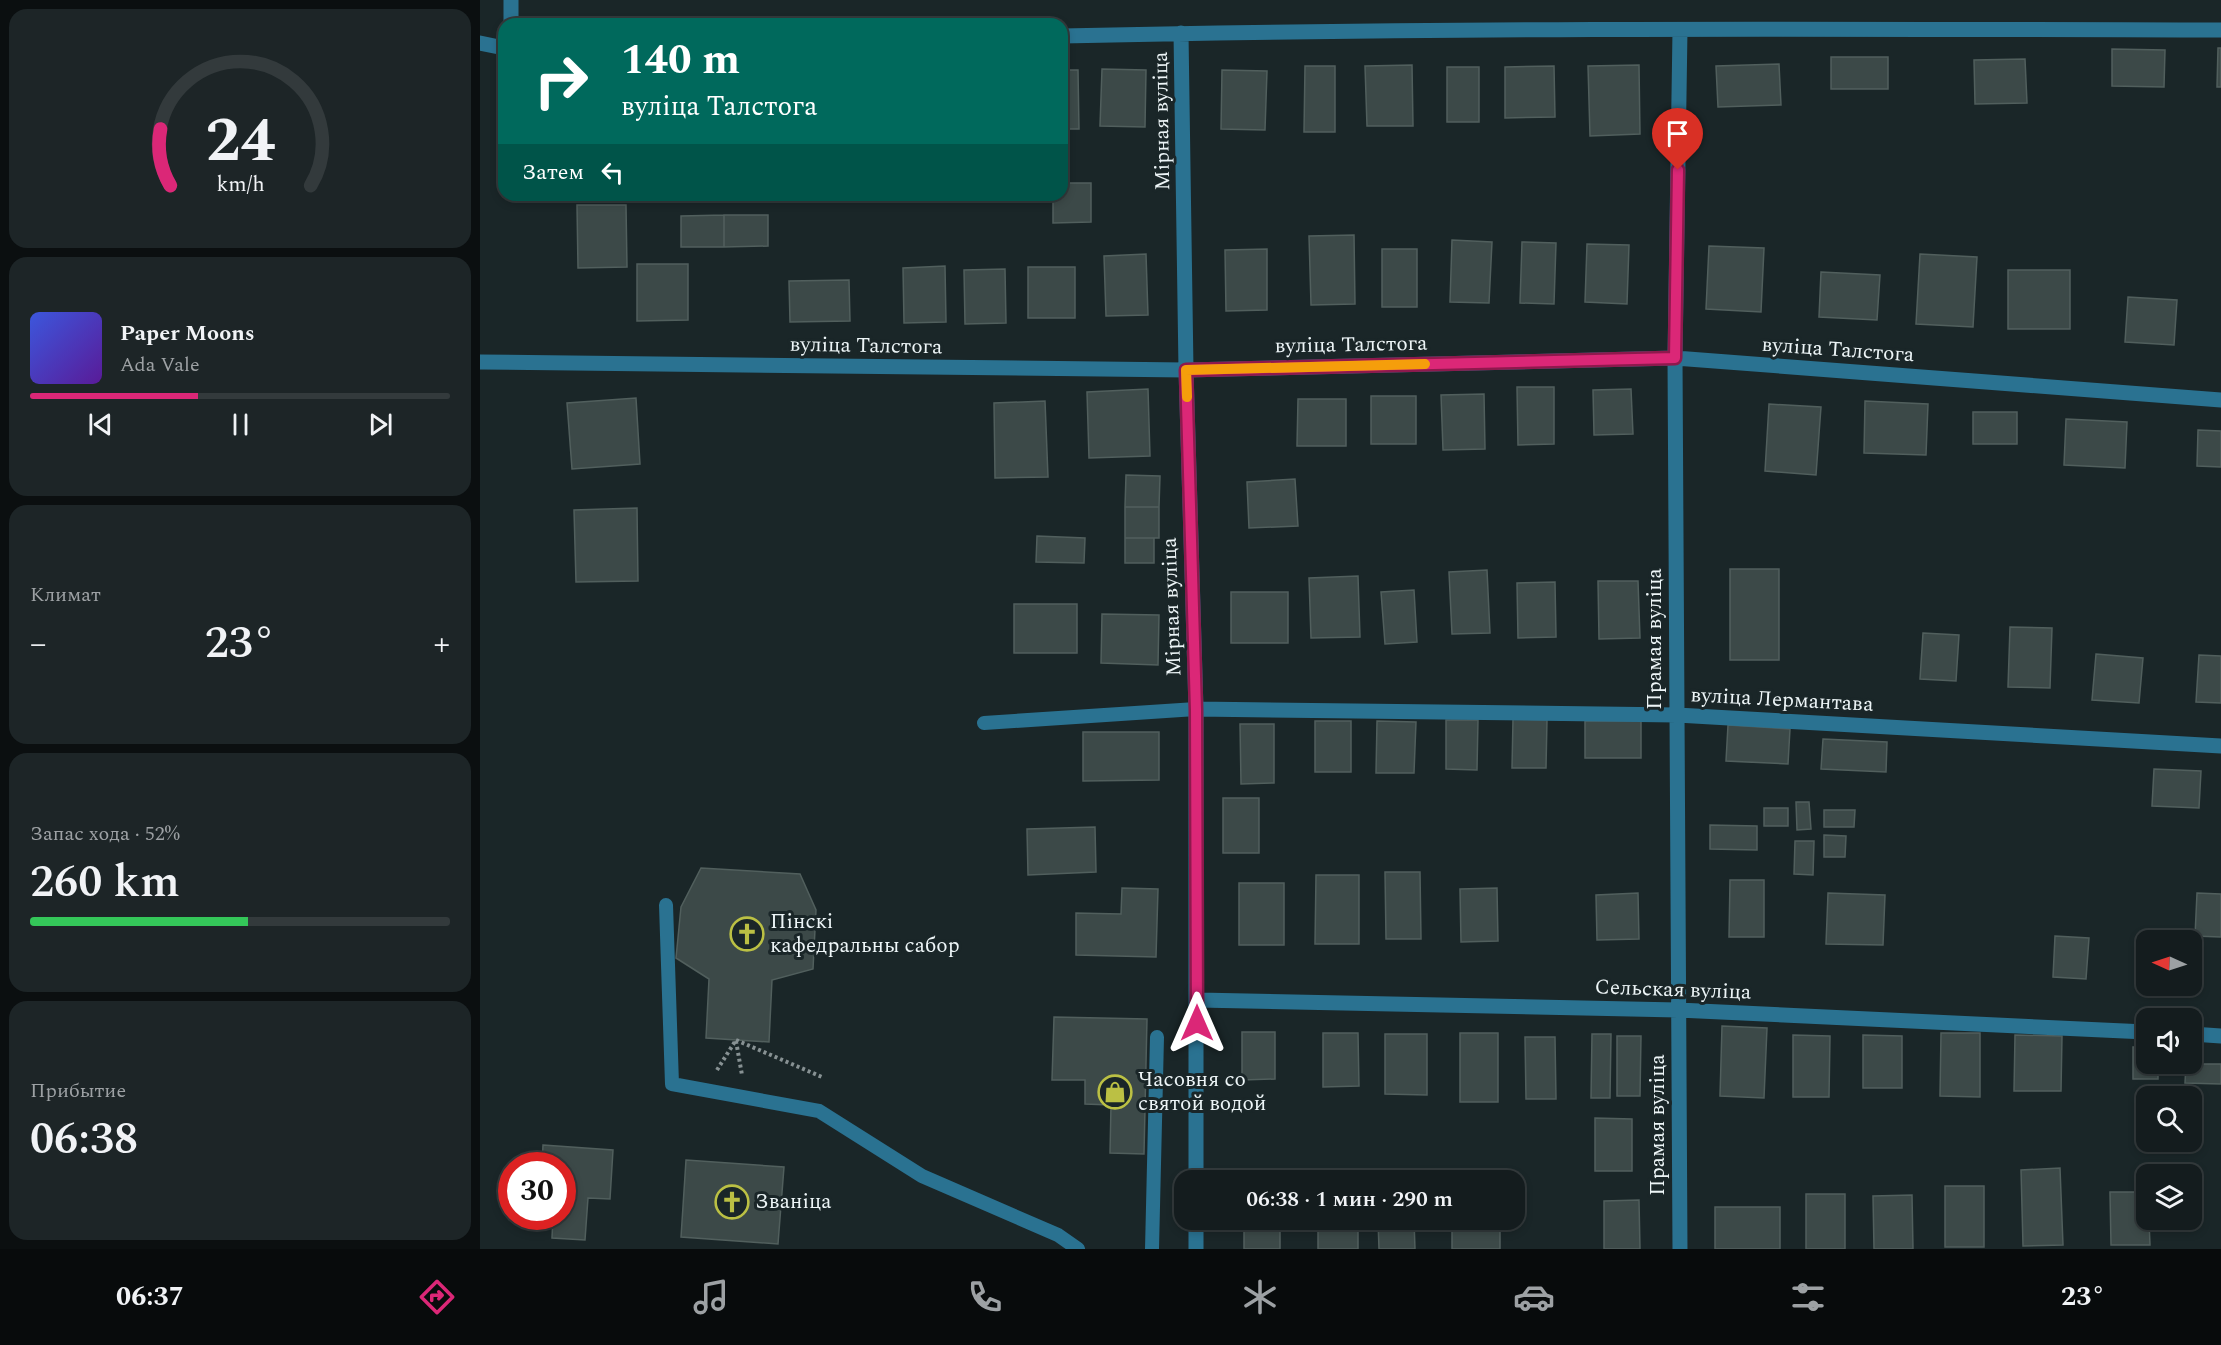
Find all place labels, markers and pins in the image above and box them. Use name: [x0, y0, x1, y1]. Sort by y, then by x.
pin: [1652, 108, 1703, 170]
place label: Пінскі кафедральны сабор: [770, 906, 960, 962]
church icon: Пінскі кафедральны сабор: [729, 916, 765, 952]
place label: Часовня со святой водой: [1138, 1064, 1266, 1120]
shop icon: Часовня со святой водой: [1097, 1074, 1133, 1110]
church icon: Званіца: [714, 1184, 750, 1220]
place label: Званіца: [755, 1186, 832, 1218]

